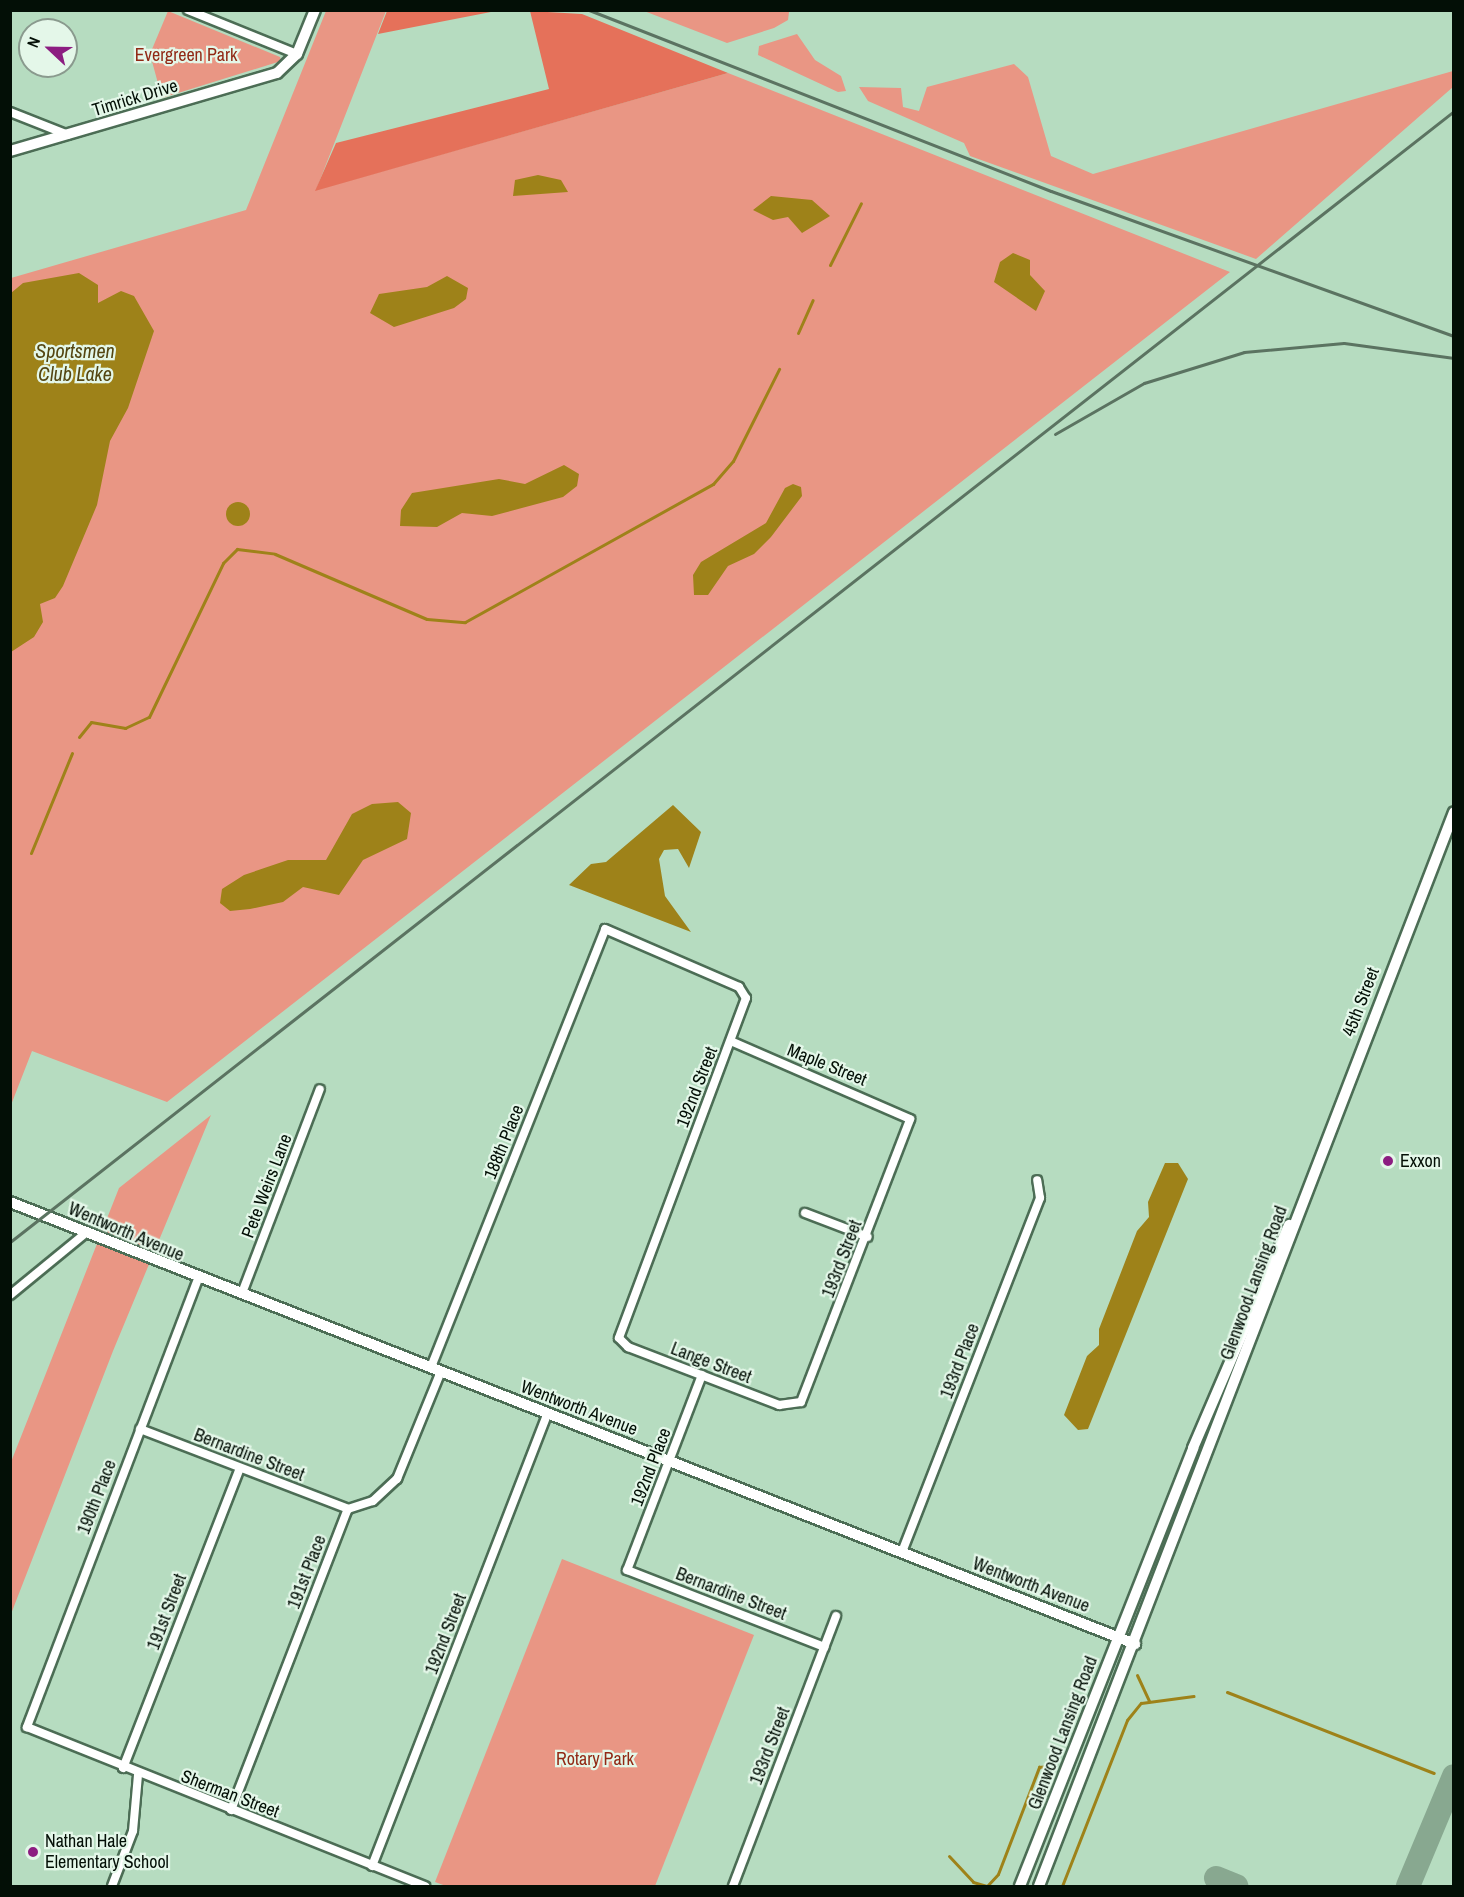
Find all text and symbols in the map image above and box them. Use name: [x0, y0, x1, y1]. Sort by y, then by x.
north arrow: [18, 18, 78, 78]
text: N: [21, 33, 45, 51]
park label: Evergreen Park: [135, 44, 237, 66]
street label: Timrick Drive: [90, 75, 180, 121]
water label: Sportsmen Club Lake: [35, 339, 115, 386]
street label: 45th Street: [1338, 964, 1384, 1040]
street label: Maple Street: [784, 1039, 870, 1091]
street label: 192nd Street: [672, 1044, 722, 1130]
street label: 188th Place: [479, 1102, 529, 1182]
street label: Pete Weirs Lane: [237, 1131, 297, 1241]
place label: Exxon: [1400, 1150, 1441, 1172]
marker: Exxon: [1381, 1154, 1395, 1168]
street label: Wentworth Avenue: [65, 1198, 187, 1266]
street label: Glenwood Lansing Road: [1216, 1203, 1292, 1363]
street label: 193rd Street: [817, 1217, 867, 1301]
street label: 193rd Place: [936, 1320, 984, 1402]
street label: Lange Street: [668, 1338, 754, 1388]
street label: Wentworth Avenue: [517, 1376, 641, 1440]
street label: Bernardine Street: [191, 1424, 307, 1486]
street label: 192nd Place: [626, 1425, 676, 1509]
street label: 190th Place: [73, 1457, 121, 1537]
street label: 191st Place: [283, 1532, 331, 1612]
street label: Wentworth Avenue: [969, 1553, 1093, 1617]
street label: Bernardine Street: [673, 1563, 789, 1625]
street label: 191st Street: [143, 1571, 191, 1653]
street label: 192nd Street: [421, 1591, 471, 1677]
street label: Glenwood Lansing Road: [1024, 1653, 1102, 1813]
street label: 193rd Street: [745, 1704, 795, 1788]
park label: Rotary Park: [556, 1748, 634, 1770]
street label: Sherman Street: [178, 1765, 282, 1823]
place label: Nathan Hale Elementary School: [45, 1831, 169, 1874]
marker: Nathan Hale Elementary School: [26, 1845, 40, 1859]

